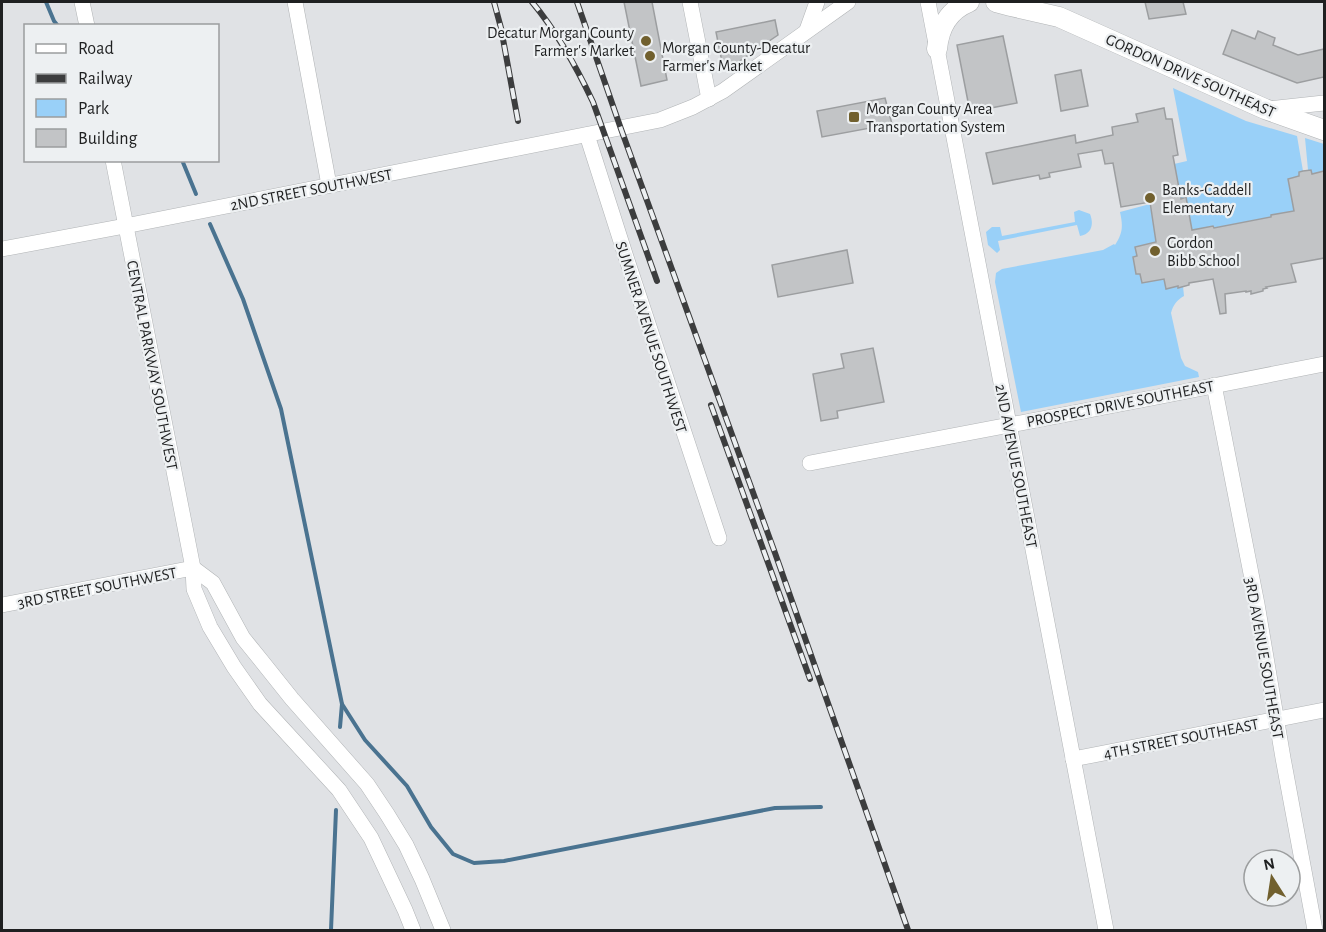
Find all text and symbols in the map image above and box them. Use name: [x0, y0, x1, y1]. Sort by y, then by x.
legend: [24, 24, 219, 162]
place label: Decatur Morgan County Farmer's Market: [487, 25, 634, 59]
street label: GORDON DRIVE SOUTHEAST: [1103, 31, 1278, 121]
marker: Decatur Morgan County Farmer's Market: [639, 34, 653, 48]
text: Road: [78, 40, 114, 58]
place label: Morgan County-Decatur Farmer's Market: [662, 40, 811, 74]
marker: Morgan County-Decatur Farmer's Market: [643, 49, 657, 63]
text: Railway: [78, 70, 133, 88]
text: Park: [78, 100, 110, 118]
place label: Morgan County Area Transportation System: [866, 101, 1005, 136]
marker: Morgan County Area Transportation System: [847, 110, 861, 124]
text: Building: [78, 130, 138, 148]
street label: 2ND STREET SOUTHWEST: [229, 166, 394, 214]
place label: Banks-Caddell Elementary: [1162, 182, 1252, 217]
marker: Banks-Caddell Elementary: [1143, 191, 1157, 205]
place label: Gordon Bibb School: [1167, 235, 1240, 269]
street label: SUMNER AVENUE SOUTHWEST: [612, 239, 690, 435]
marker: Gordon Bibb School: [1148, 244, 1162, 258]
street label: CENTRAL PARKWAY SOUTHWEST: [124, 259, 180, 472]
street label: PROSPECT DRIVE SOUTHEAST: [1025, 378, 1215, 430]
street label: 2ND AVENUE SOUTHEAST: [992, 383, 1040, 550]
street label: 3RD STREET SOUTHWEST: [16, 565, 178, 611]
street label: 3RD AVENUE SOUTHEAST: [1242, 576, 1286, 740]
street label: 4TH STREET SOUTHEAST: [1102, 716, 1260, 762]
north arrow: [1242, 848, 1302, 908]
text: N: [1262, 855, 1276, 873]

